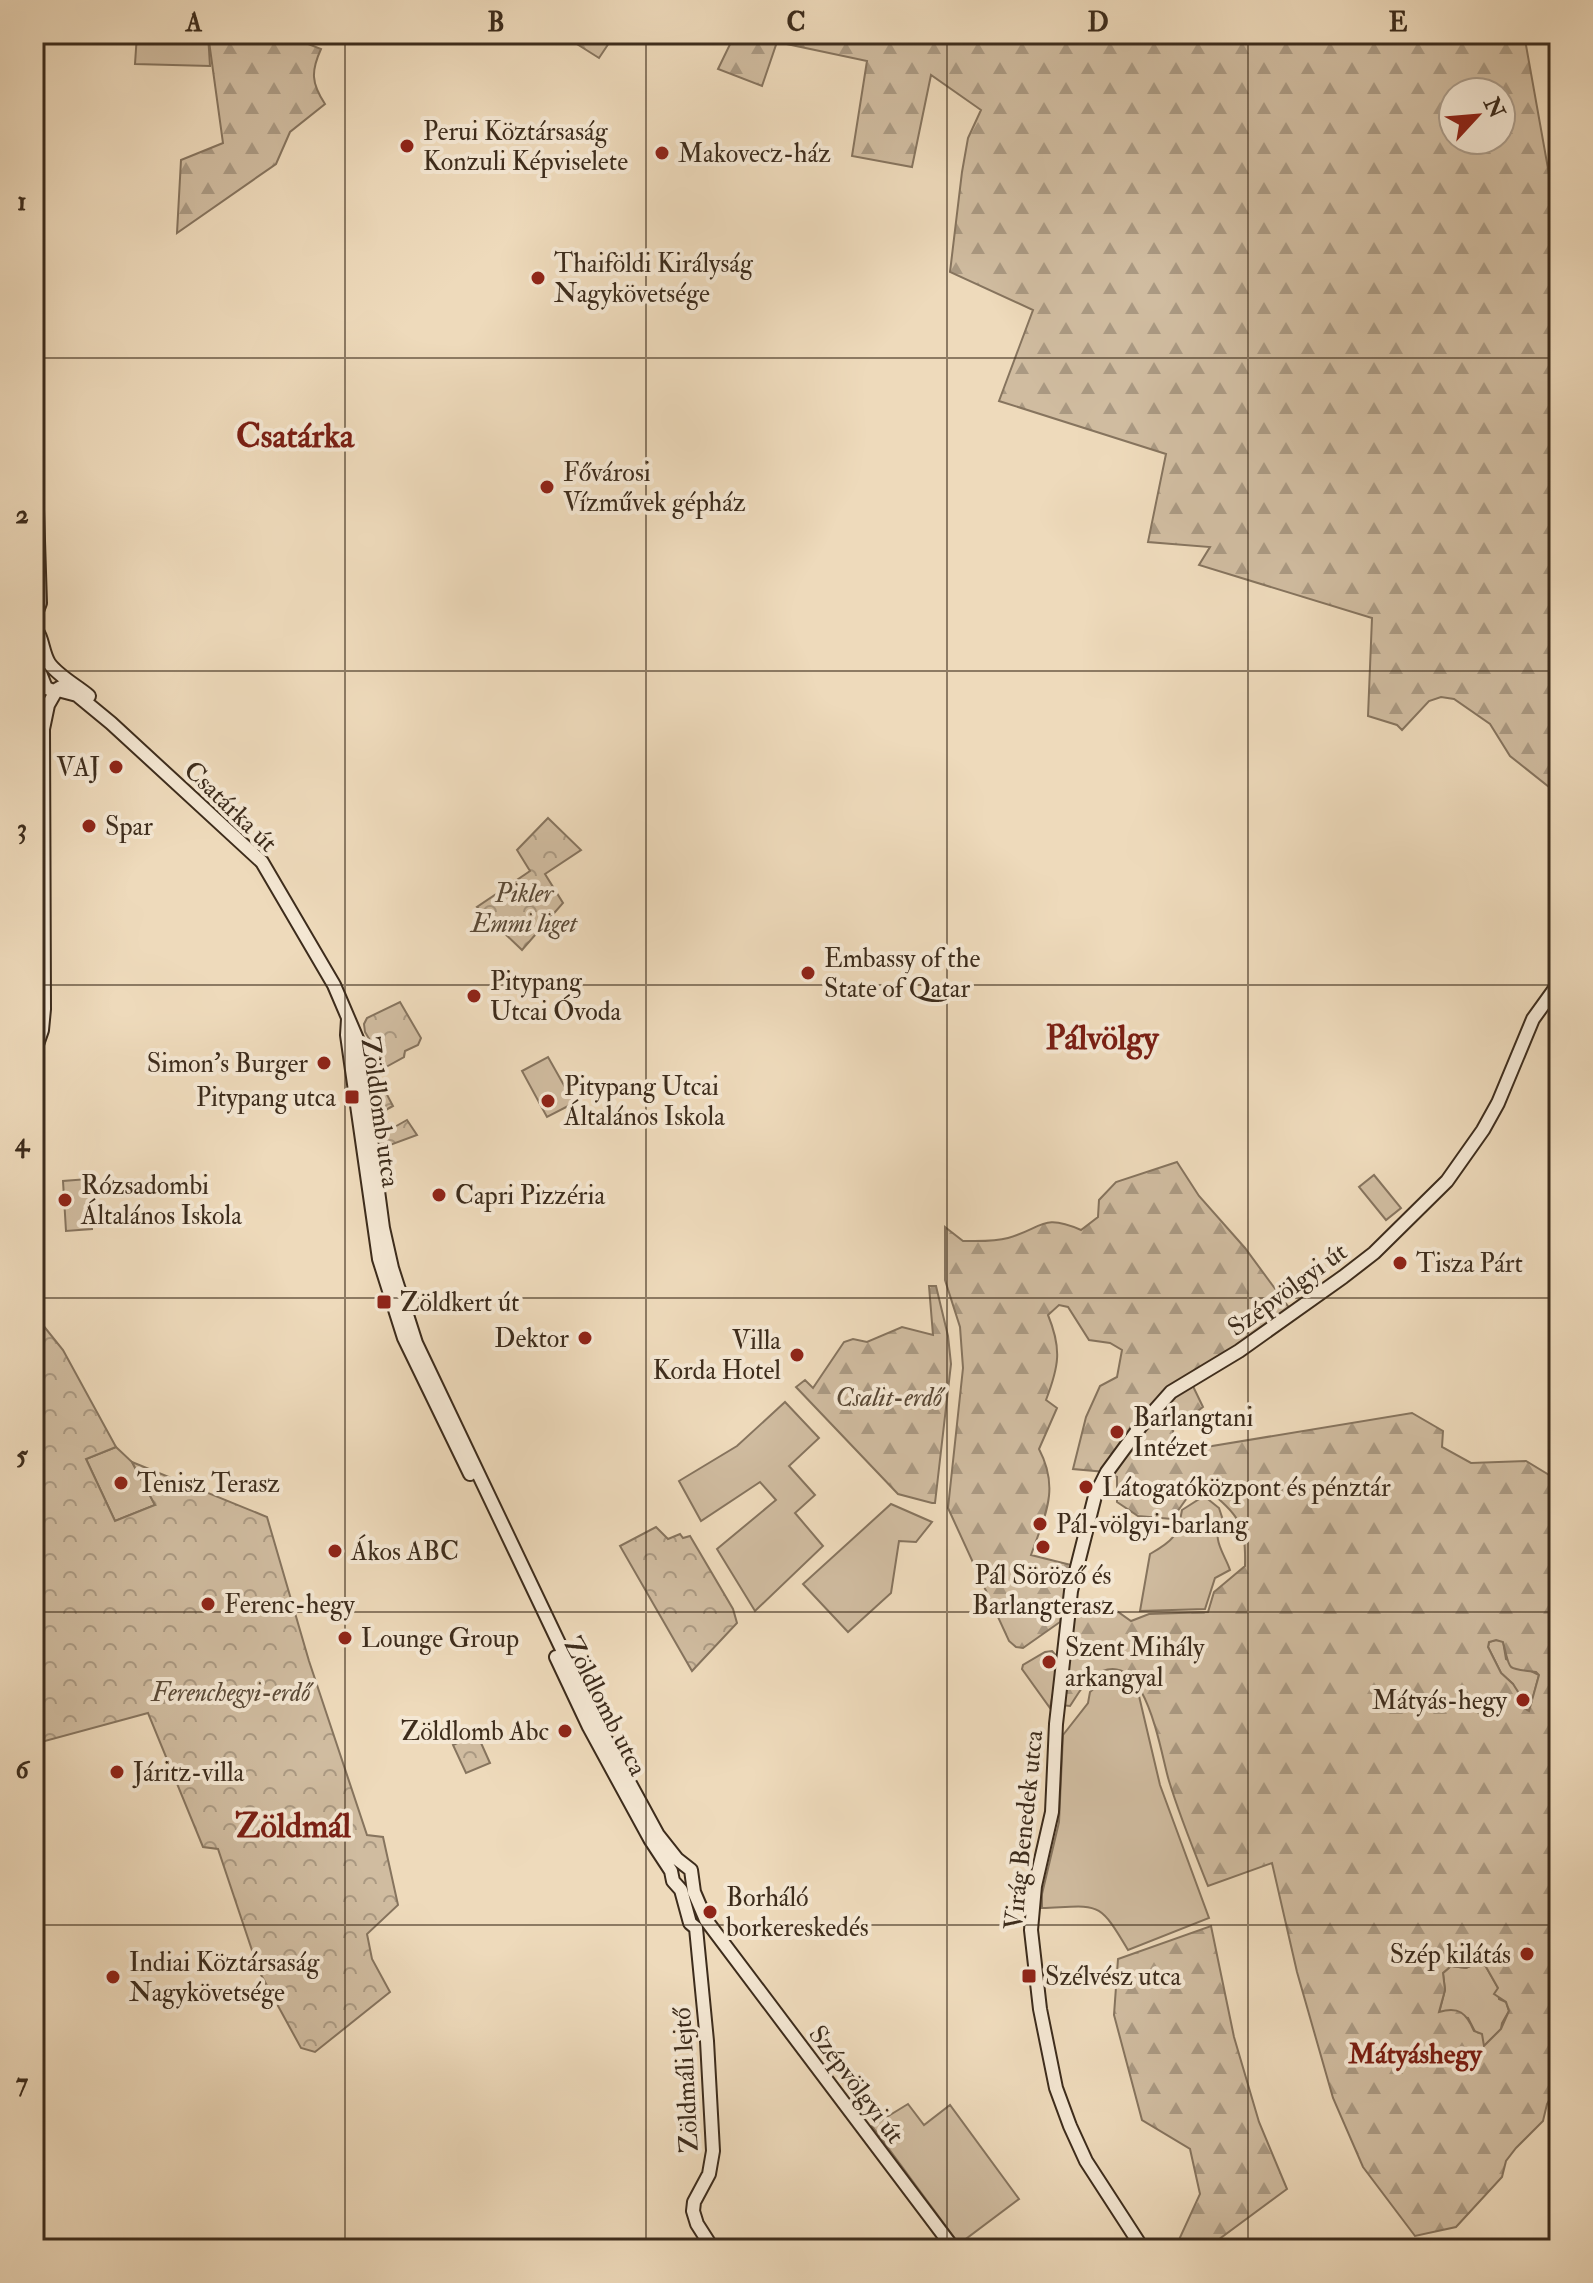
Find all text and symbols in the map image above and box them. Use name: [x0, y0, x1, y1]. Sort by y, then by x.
text: A: [185, 7, 203, 39]
text: B: [487, 7, 505, 39]
text: C: [786, 7, 806, 39]
text: D: [1087, 7, 1109, 39]
text: E: [1389, 7, 1408, 39]
north arrow: [1437, 76, 1517, 156]
text: N: [1477, 92, 1511, 123]
place label: Perui Köztársaság Konzuli Képviselete: [423, 116, 628, 179]
marker: Perui Köztársaság Konzuli Képviselete: [398, 137, 416, 155]
place label: Makovecz-ház: [678, 138, 831, 170]
marker: Makovecz-ház: [653, 144, 671, 162]
text: 1: [17, 186, 27, 218]
place label: Thaiföldi Királyság Nagykövetsége: [554, 248, 754, 310]
marker: Thaiföldi Királyság Nagykövetsége: [529, 269, 547, 287]
district label: Csatárka: [236, 415, 355, 458]
place label: Fővárosi Vízművek gépház: [563, 457, 746, 520]
marker: Fővárosi Vízművek gépház: [538, 478, 556, 496]
text: 2: [15, 499, 29, 531]
place label: VAJ: [56, 752, 100, 784]
street label: Csatárka út: [177, 754, 284, 859]
marker: VAJ: [107, 758, 125, 776]
place label: Spar: [105, 811, 153, 844]
text: 3: [17, 813, 27, 845]
marker: Spar: [80, 817, 98, 835]
park label: Pikler Emmi liget: [469, 878, 578, 940]
place label: Embassy of the State of Qatar: [824, 943, 980, 1005]
marker: Embassy of the State of Qatar: [799, 964, 817, 982]
place label: Pitypang Utcai Óvoda: [490, 966, 622, 1028]
marker: Pitypang Utcai Óvoda: [465, 987, 483, 1005]
district label: Pálvölgy: [1046, 1017, 1160, 1060]
street label: Zöldlomb utca: [354, 1035, 406, 1190]
place label: Simon's Burger: [147, 1048, 308, 1080]
marker: Simon's Burger: [315, 1054, 333, 1072]
place label: Pitypang Utcai Általános Iskola: [563, 1071, 725, 1133]
place label: Pitypang utca: [196, 1082, 336, 1115]
marker: Pitypang utca: [343, 1088, 361, 1106]
marker: Pitypang Utcai Általános Iskola: [539, 1092, 557, 1110]
text: 4: [14, 1127, 31, 1159]
place label: Rózsadombi Általános Iskola: [80, 1170, 242, 1232]
place label: Capri Pizzéria: [455, 1180, 605, 1213]
marker: Capri Pizzéria: [430, 1186, 448, 1204]
marker: Rózsadombi Általános Iskola: [56, 1191, 74, 1209]
street label: Szépvölgyi út: [1222, 1236, 1354, 1345]
place label: Tisza Párt: [1416, 1248, 1523, 1280]
marker: Tisza Párt: [1391, 1254, 1409, 1272]
place label: Zöldkert út: [400, 1287, 520, 1319]
marker: Zöldkert út: [375, 1293, 393, 1311]
place label: Dektor: [494, 1323, 569, 1355]
place label: Villa Korda Hotel: [653, 1325, 781, 1387]
marker: Dektor: [576, 1329, 594, 1347]
marker: Villa Korda Hotel: [788, 1346, 806, 1364]
park label: Csalit-erdő: [836, 1382, 946, 1414]
place label: Barlangtani Intézet: [1133, 1402, 1253, 1464]
marker: Barlangtani Intézet: [1108, 1423, 1126, 1441]
text: 5: [16, 1440, 28, 1472]
place label: Tenisz Terasz: [137, 1468, 280, 1500]
place label: Látogatóközpont és pénztár: [1102, 1472, 1391, 1505]
marker: Tenisz Terasz: [112, 1474, 130, 1492]
marker: Látogatóközpont és pénztár: [1077, 1478, 1095, 1496]
place label: Pál-völgyi-barlang: [1056, 1509, 1249, 1541]
marker: Pál-völgyi-barlang: [1031, 1515, 1049, 1533]
place label: Ákos ABC: [350, 1534, 459, 1568]
marker: Pál Söröző és Barlangterasz: [1034, 1538, 1052, 1556]
marker: Ákos ABC: [326, 1542, 344, 1560]
place label: Pál Söröző és Barlangterasz: [972, 1560, 1114, 1622]
place label: Ferenc-hegy: [224, 1589, 355, 1621]
marker: Ferenc-hegy: [199, 1595, 217, 1613]
place label: Lounge Group: [361, 1623, 519, 1656]
marker: Lounge Group: [336, 1629, 354, 1647]
street label: Zöldlomb utca: [556, 1632, 654, 1781]
place label: Szent Mihály arkangyal: [1065, 1632, 1205, 1694]
marker: Szent Mihály arkangyal: [1040, 1653, 1058, 1671]
park label: Ferenchegyi-erdő: [150, 1677, 314, 1709]
place label: Mátyás-hegy: [1372, 1685, 1508, 1717]
marker: Mátyás-hegy: [1514, 1691, 1532, 1709]
place label: Zöldlomb Abc: [401, 1716, 549, 1748]
marker: Zöldlomb Abc: [556, 1722, 574, 1740]
street label: Virág Benedek utca: [998, 1728, 1050, 1931]
text: 6: [15, 1754, 30, 1786]
place label: Járitz-villa: [132, 1757, 245, 1789]
marker: Járitz-villa: [108, 1763, 126, 1781]
district label: Zöldmál: [235, 1805, 351, 1848]
place label: Borháló borkereskedés: [726, 1882, 869, 1944]
marker: Borháló borkereskedés: [701, 1903, 719, 1921]
place label: Szép kilátás: [1390, 1939, 1511, 1972]
marker: Szép kilátás: [1518, 1945, 1536, 1963]
place label: Indiai Köztársaság Nagykövetsége: [129, 1947, 320, 2009]
place label: Szélvész utca: [1045, 1961, 1181, 1993]
marker: Szélvész utca: [1020, 1967, 1038, 1985]
marker: Indiai Köztársaság Nagykövetsége: [104, 1968, 122, 1986]
street label: Zöldmáli lejtő: [666, 2006, 706, 2153]
street label: Szépvölgyi út: [801, 2019, 911, 2151]
district label: Mátyáshegy: [1347, 2037, 1483, 2072]
text: 7: [16, 2067, 28, 2099]

